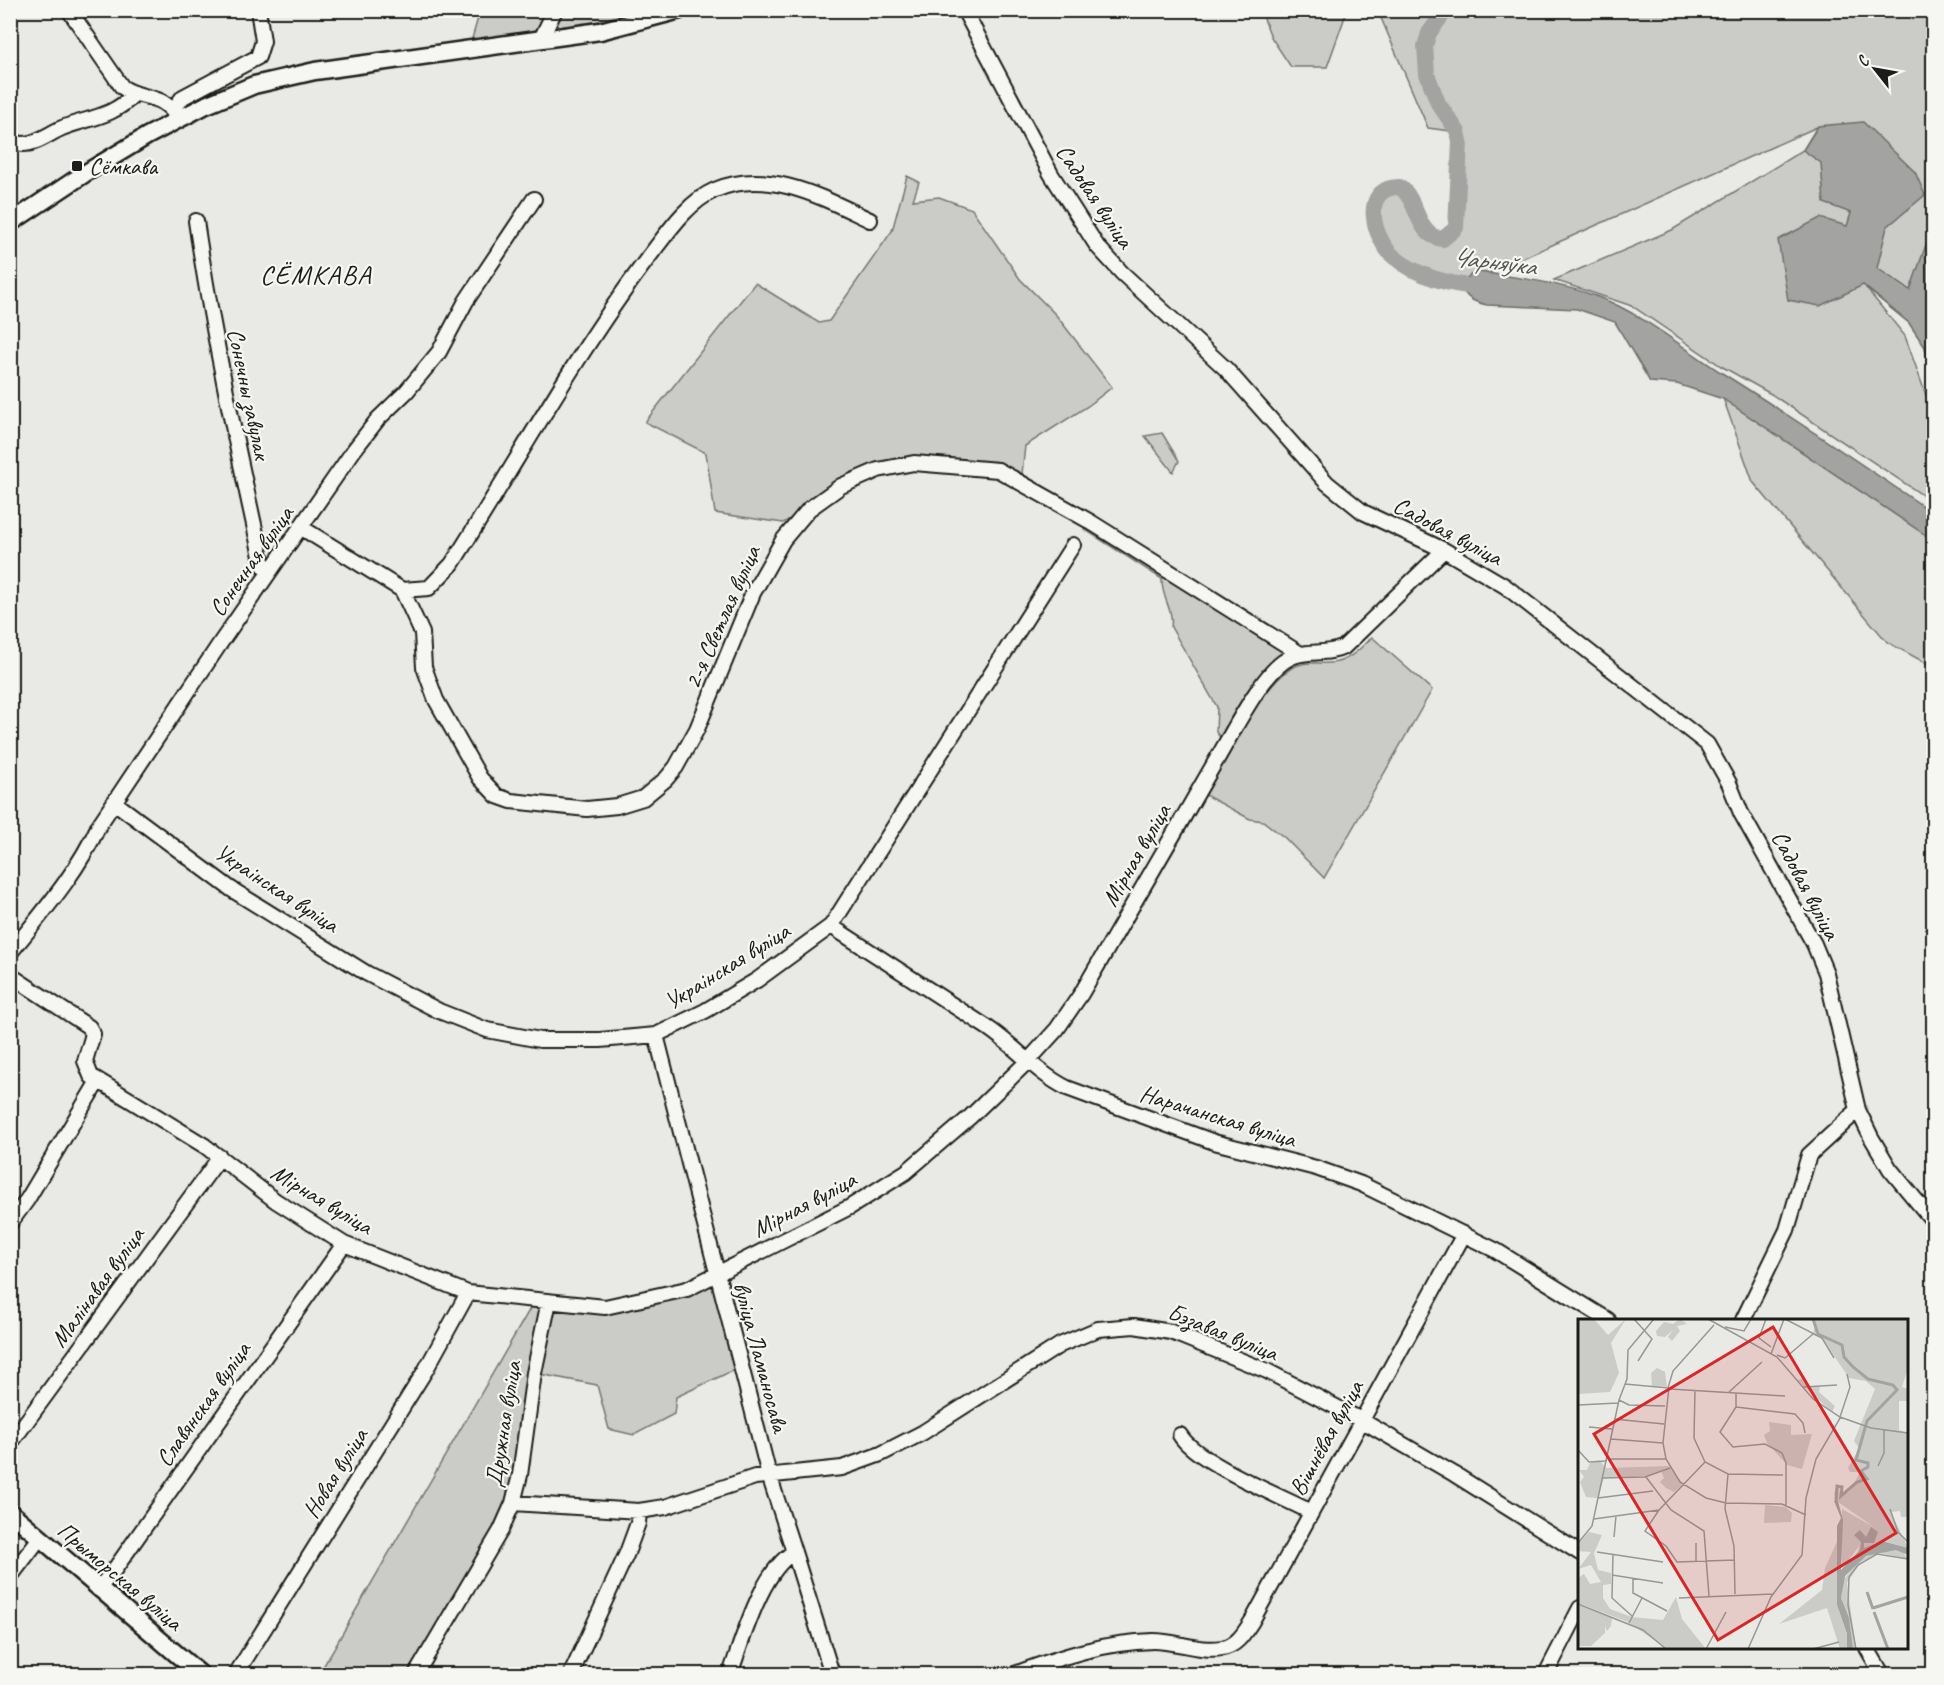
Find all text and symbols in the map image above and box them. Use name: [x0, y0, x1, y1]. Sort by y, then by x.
north arrow: [1845, 39, 1905, 99]
text: С: [1852, 51, 1875, 70]
street label: Садовая вуліца: [1049, 138, 1142, 255]
place label: Сёмкава: [89, 151, 158, 181]
marker: Сёмкава: [70, 159, 84, 173]
water label: Чарняўка: [1450, 240, 1540, 283]
district label: СЁМКАВА: [260, 258, 372, 292]
street label: Сонечны завулак: [220, 326, 278, 464]
street label: Садовая вуліца: [1388, 490, 1509, 573]
street label: Сонечная вуліца: [202, 499, 301, 622]
street label: 2-я Светлая вуліца: [677, 539, 768, 693]
street label: Мірная вуліца: [1095, 797, 1178, 912]
street label: Садовая вуліца: [1765, 825, 1848, 946]
street label: Украінская вуліца: [209, 837, 346, 940]
street label: Украінская вуліца: [659, 915, 796, 1016]
street label: Нарачанская вуліца: [1137, 1078, 1301, 1154]
street label: Мірная вуліца: [266, 1157, 380, 1242]
street label: Мірная вуліца: [747, 1163, 862, 1244]
street label: Малінавая вуліца: [43, 1220, 151, 1353]
street label: вуліца Ламаносава: [727, 1279, 796, 1437]
street label: Бэзавая вуліца: [1163, 1296, 1284, 1369]
inset map: [1578, 1319, 1908, 1649]
street label: Славянская вуліца: [149, 1335, 258, 1472]
street label: Дружная вуліца: [478, 1357, 528, 1489]
street label: Вішнёвая вуліца: [1282, 1374, 1371, 1501]
street label: Новая вуліца: [296, 1421, 375, 1524]
street label: Прыморская вуліца: [51, 1515, 190, 1638]

